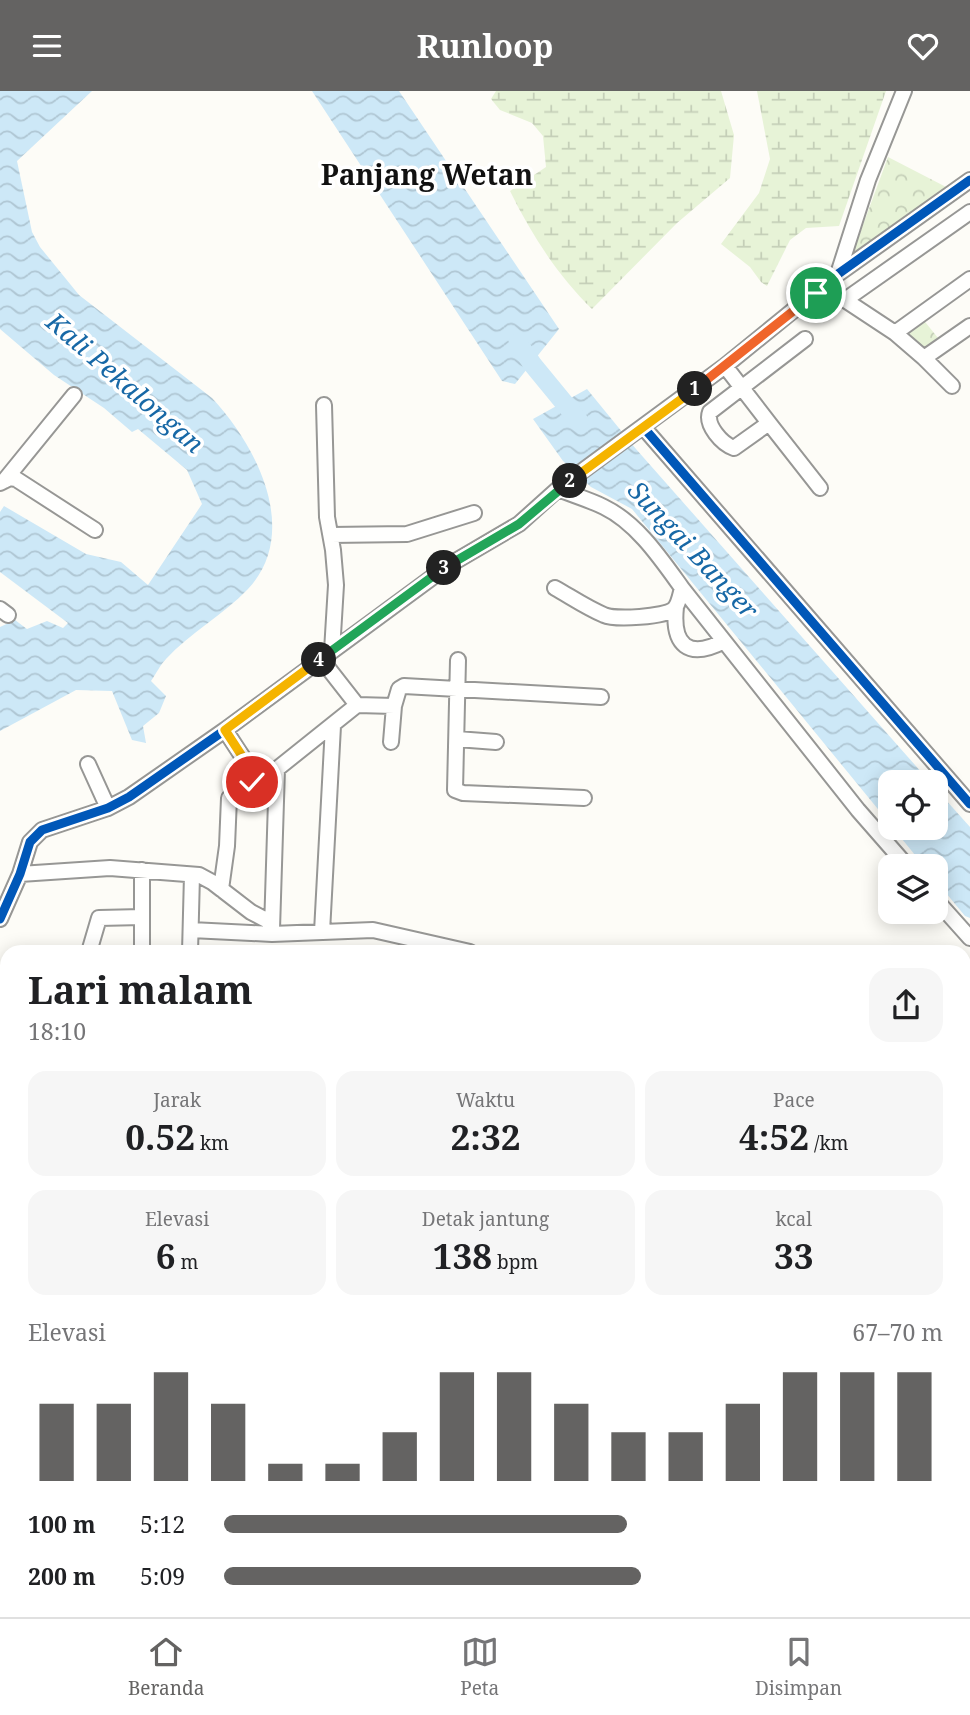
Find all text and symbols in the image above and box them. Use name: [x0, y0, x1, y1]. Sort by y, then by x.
text: Runloop: [417, 24, 553, 67]
icon: menu: [28, 27, 66, 65]
icon: heart: [904, 27, 942, 65]
district label: Panjang Wetan: [321, 155, 533, 193]
pin: [786, 263, 846, 323]
icon: arrive: [797, 274, 835, 312]
water label: Kali Pekalongan: [38, 303, 213, 461]
pin: 1: [678, 371, 712, 407]
text: 1: [689, 375, 700, 401]
pin: 2: [552, 463, 588, 499]
text: 2: [564, 467, 575, 493]
water label: Sungai Banger: [620, 472, 768, 627]
pin: 3: [426, 551, 462, 585]
text: 3: [438, 554, 449, 580]
pin: 4: [302, 643, 336, 677]
text: 4: [313, 646, 324, 672]
pin: [222, 752, 282, 812]
icon: check: [233, 763, 271, 801]
map controls: [878, 770, 948, 924]
button: locate: [878, 770, 948, 840]
button: layers: [878, 854, 948, 924]
text: Lari malam: [28, 963, 253, 1015]
button: share: [869, 968, 943, 1042]
text: 18:10: [28, 1015, 86, 1047]
text: Jarak: [153, 1087, 201, 1113]
text: Waktu: [456, 1087, 515, 1113]
text: Pace: [773, 1087, 815, 1113]
text: 0.52: [125, 1113, 195, 1160]
text: 2:32: [451, 1113, 520, 1160]
text: 4:52: [739, 1113, 809, 1160]
text: km: [195, 1130, 229, 1156]
text: /km: [809, 1130, 849, 1156]
text: Elevasi: [145, 1206, 209, 1232]
text: Detak jantung: [422, 1206, 549, 1232]
text: kcal: [775, 1206, 812, 1232]
text: 6: [156, 1232, 176, 1279]
text: 138: [433, 1232, 492, 1279]
text: 33: [774, 1232, 814, 1279]
text: m: [176, 1249, 199, 1275]
text: bpm: [492, 1249, 538, 1275]
text: Elevasi: [28, 1316, 106, 1348]
text: 67–70 m: [852, 1316, 943, 1348]
text: 100 m: [28, 1508, 96, 1540]
text: 5:12: [140, 1508, 185, 1540]
text: 200 m: [28, 1560, 96, 1592]
text: 5:09: [140, 1560, 185, 1592]
tab: Beranda: [128, 1633, 204, 1701]
tab: Peta: [460, 1633, 499, 1701]
tab: Disimpan: [755, 1633, 842, 1701]

